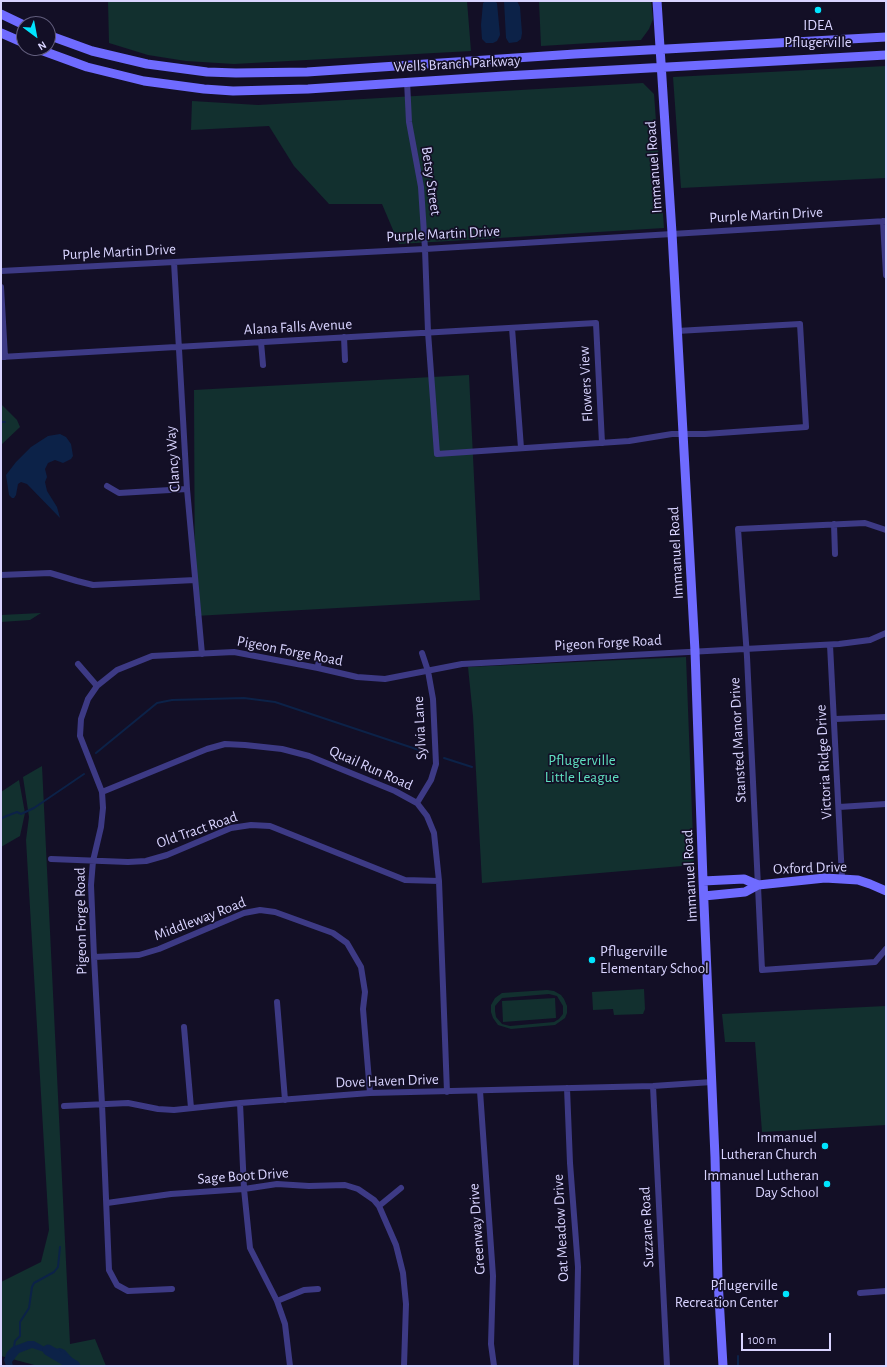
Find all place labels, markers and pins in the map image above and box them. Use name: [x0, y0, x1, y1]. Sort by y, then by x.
marker: IDEA Pflugerville: [813, 5, 823, 15]
place label: IDEA Pflugerville: [784, 16, 852, 51]
place label: Pflugerville Elementary School: [600, 942, 709, 977]
marker: Pflugerville Elementary School: [587, 955, 597, 965]
place label: Immanuel Lutheran Church: [720, 1128, 817, 1163]
marker: Immanuel Lutheran Church: [820, 1141, 830, 1151]
place label: Immanuel Lutheran Day School: [703, 1166, 819, 1201]
marker: Immanuel Lutheran Day School: [822, 1179, 832, 1189]
place label: Pflugerville Recreation Center: [675, 1276, 778, 1311]
marker: Pflugerville Recreation Center: [781, 1289, 791, 1299]

